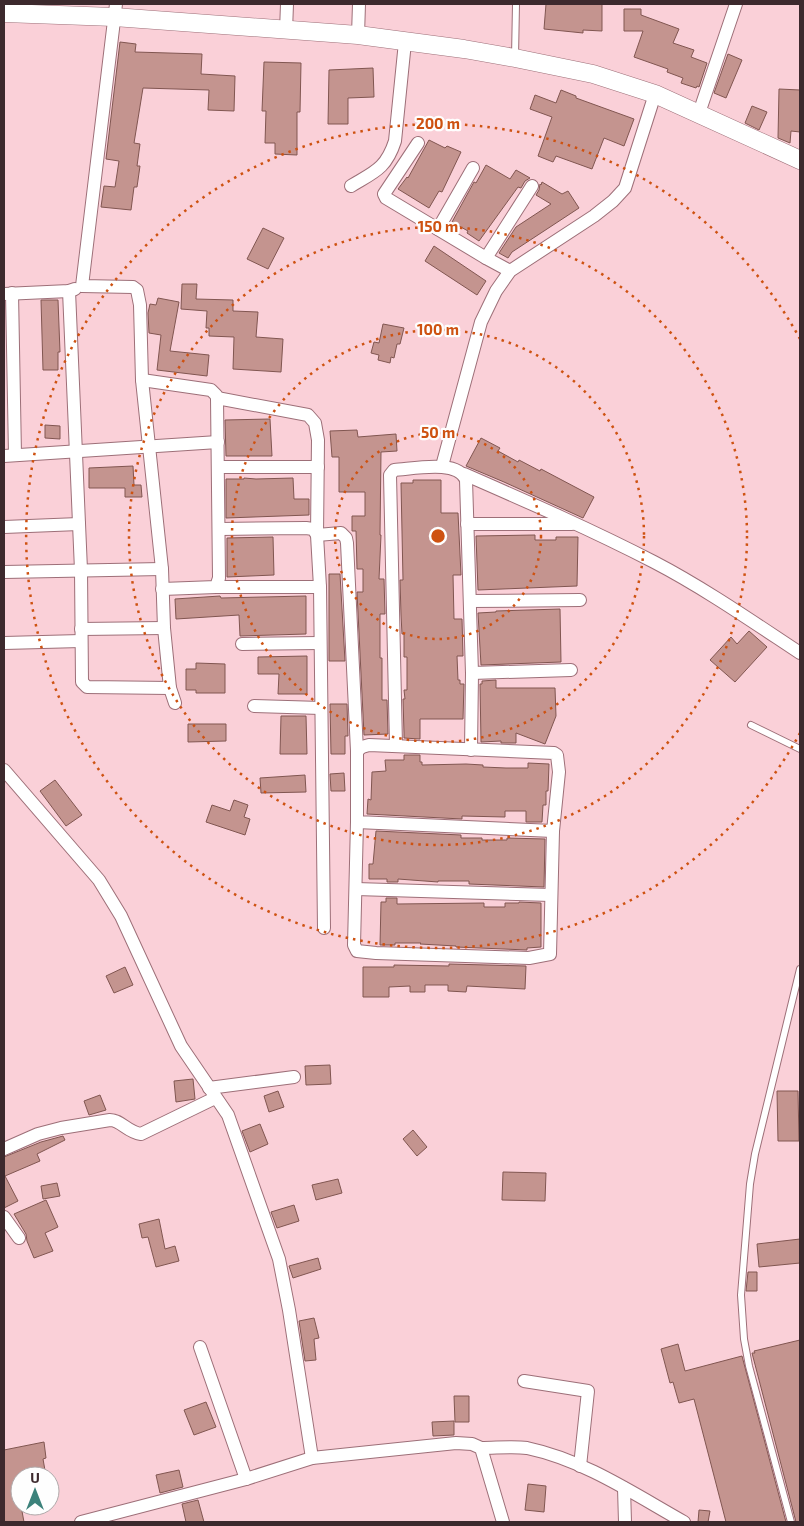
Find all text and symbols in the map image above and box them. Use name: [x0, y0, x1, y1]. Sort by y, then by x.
text: 200 m: [416, 114, 460, 132]
text: 150 m: [418, 217, 458, 235]
text: 100 m: [417, 320, 459, 338]
text: 50 m: [421, 423, 455, 441]
centre of rings: [429, 527, 447, 545]
north arrow: [10, 1466, 60, 1516]
text: U: [30, 1469, 40, 1486]

